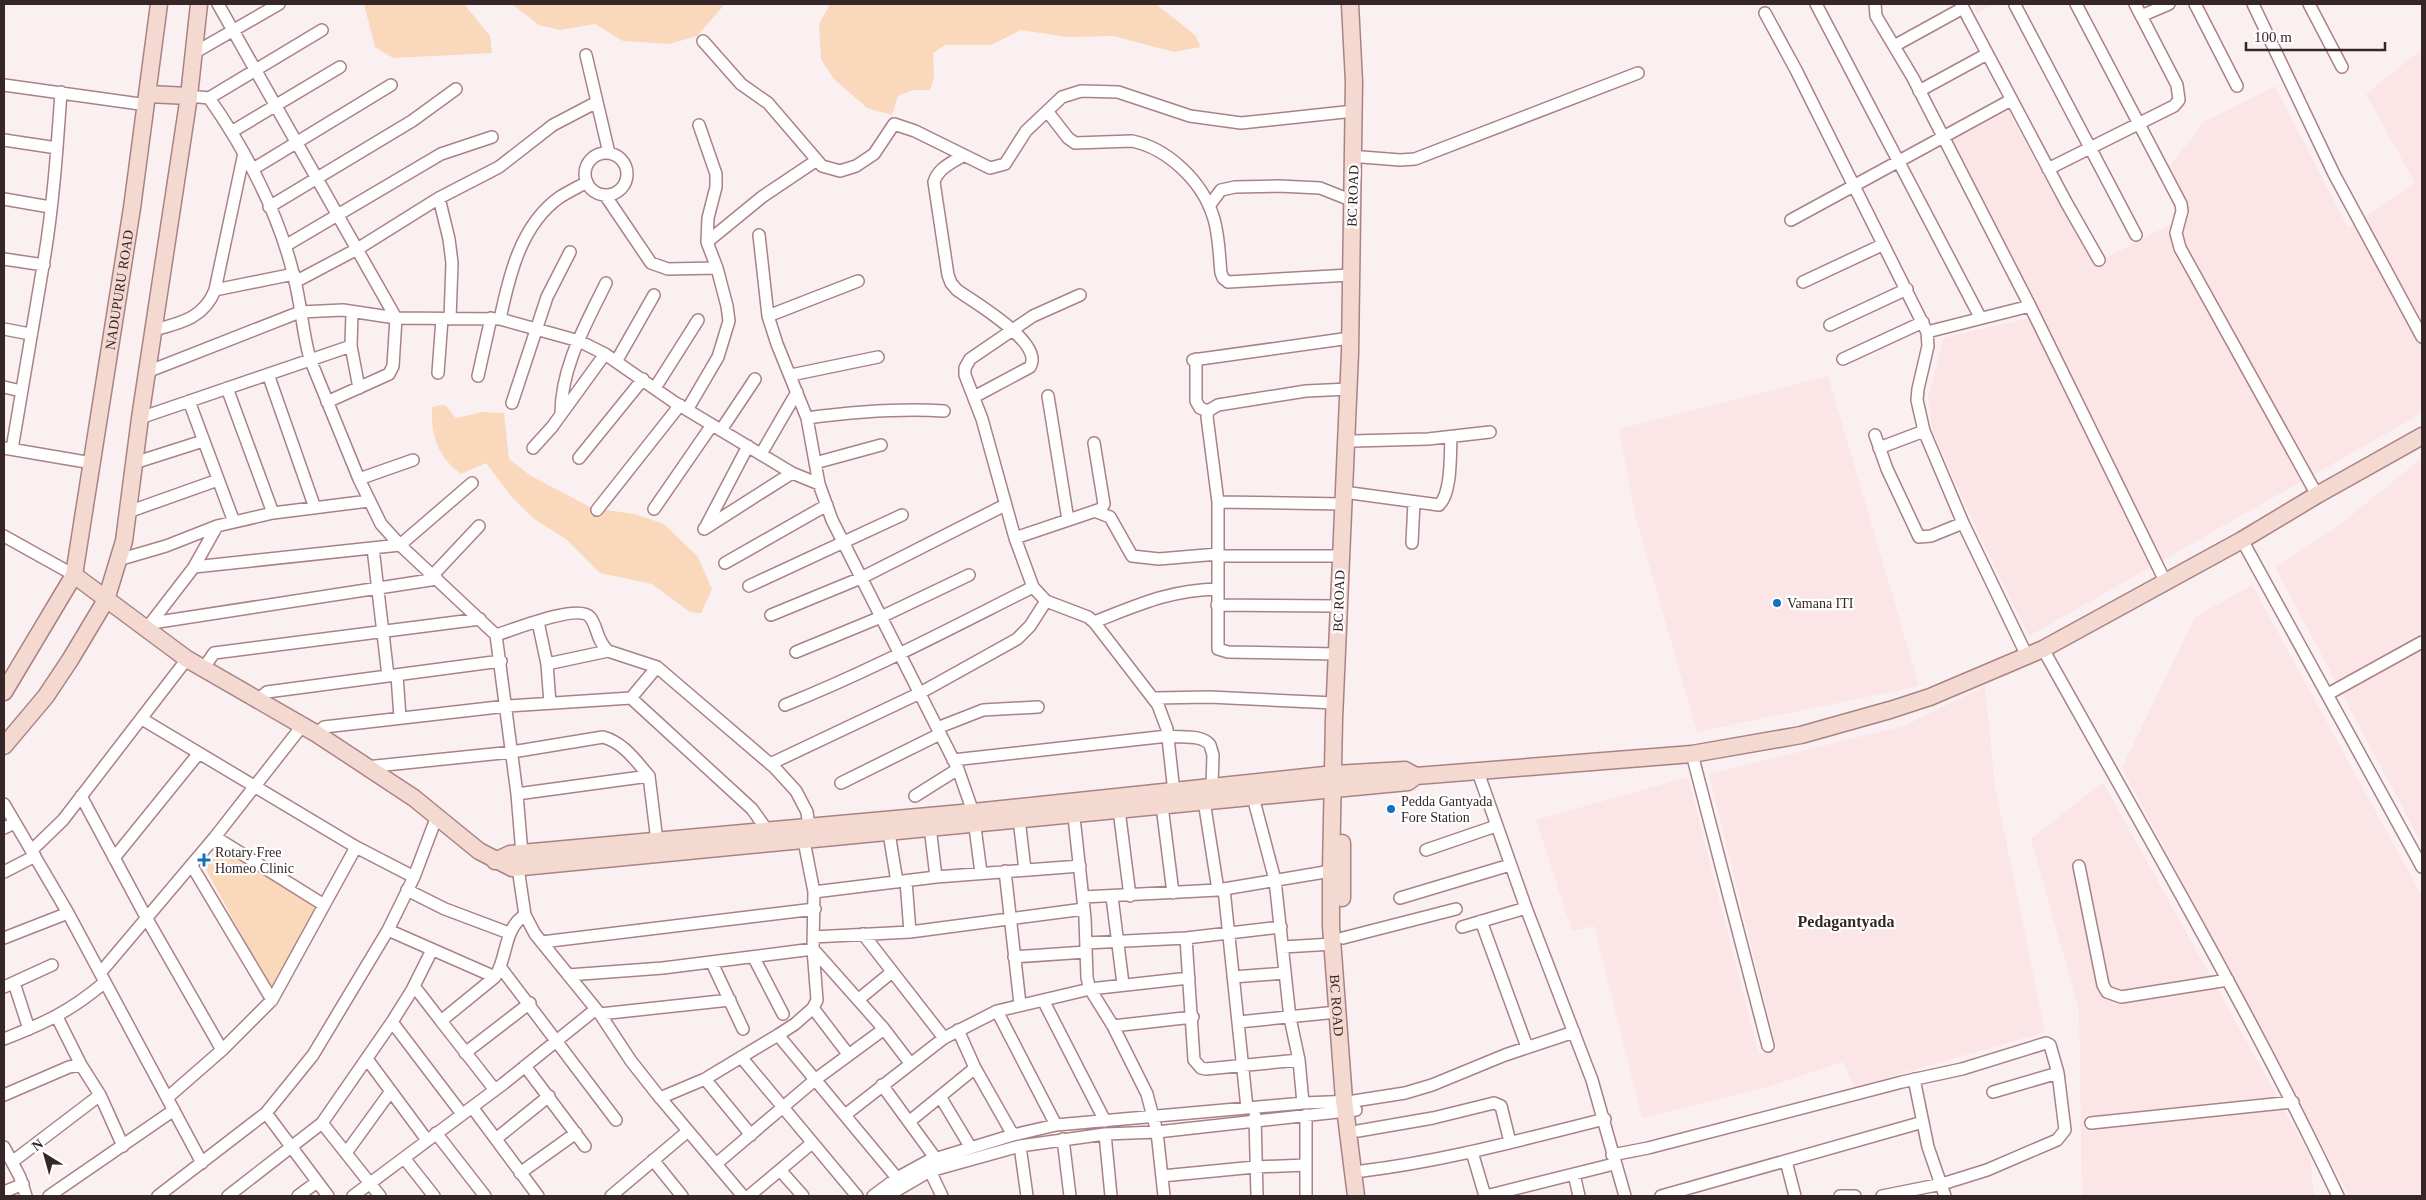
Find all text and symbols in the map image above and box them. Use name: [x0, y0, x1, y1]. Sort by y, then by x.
scale bar: [2246, 20, 2385, 52]
text: 100 m: [2254, 29, 2292, 45]
street label: BC ROAD: [1344, 165, 1362, 227]
street label: NADUPURU ROAD: [102, 229, 136, 351]
street label: BC ROAD: [1330, 570, 1348, 632]
place label: Vamana ITI: [1787, 596, 1854, 611]
marker: Vamana ITI: [1771, 597, 1783, 609]
place label: Pedda Gantyada Fore Station: [1401, 794, 1493, 825]
marker: Pedda Gantyada Fore Station: [1385, 803, 1397, 815]
place label: Rotary Free Homeo Clinic: [215, 845, 294, 876]
marker: Rotary Free Homeo Clinic: [197, 853, 211, 867]
district label: Pedagantyada: [1798, 913, 1894, 931]
street label: BC ROAD: [1327, 974, 1347, 1037]
north arrow: [20, 1130, 70, 1180]
text: N: [29, 1136, 46, 1154]

